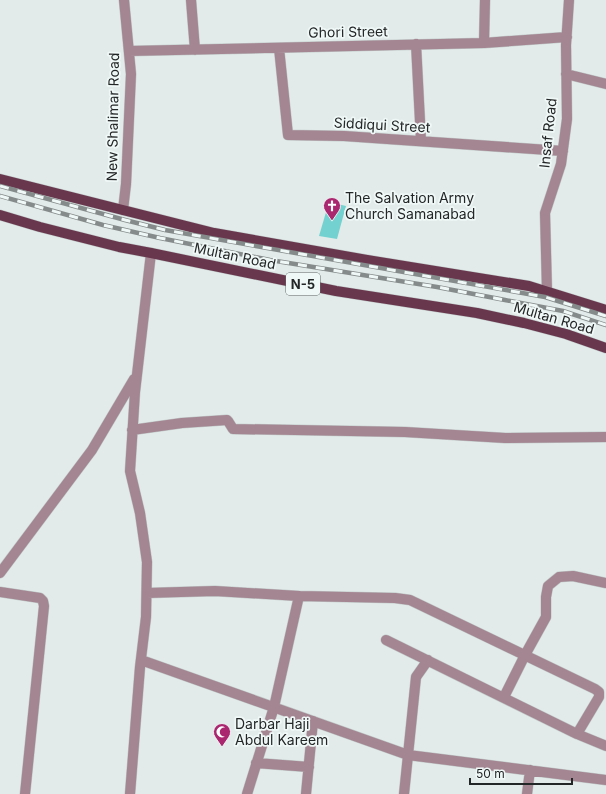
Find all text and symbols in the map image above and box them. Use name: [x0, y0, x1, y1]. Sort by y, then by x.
street label: Ghori Street: [308, 22, 388, 41]
street label: New Shalimar Road: [103, 52, 122, 182]
street label: Insaf Road: [535, 97, 560, 169]
street label: Siddiqui Street: [333, 113, 431, 136]
place label: The Salvation Army Church Samanabad: [345, 189, 475, 222]
church icon: The Salvation Army Church Samanabad: [322, 196, 342, 221]
street label: Multan Road: [193, 239, 277, 272]
road number: N-5: [286, 273, 320, 295]
street label: Multan Road: [512, 298, 596, 337]
place label: Darbar Haji Abdul Kareem: [235, 715, 328, 748]
mosque icon: Darbar Haji Abdul Kareem: [212, 722, 232, 747]
scale bar: [470, 760, 572, 786]
text: 50 m: [476, 766, 505, 781]

